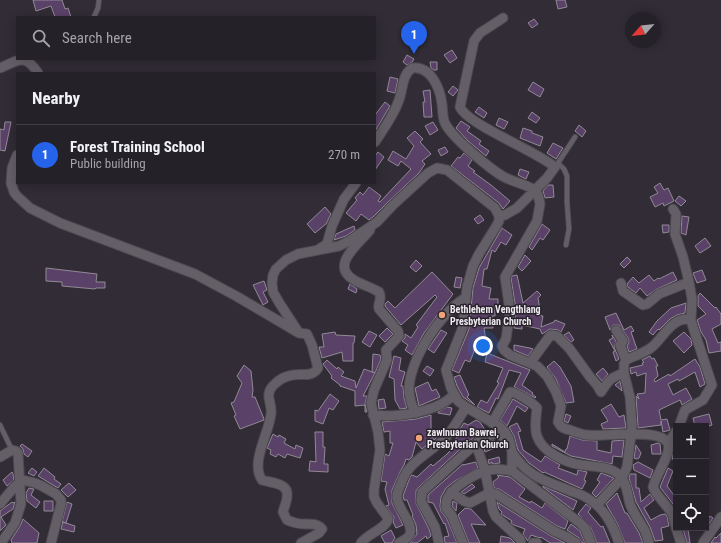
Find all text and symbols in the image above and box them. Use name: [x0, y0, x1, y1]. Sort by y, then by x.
north arrow: [625, 12, 661, 48]
search box: [16, 16, 376, 60]
pin: 1: [401, 21, 427, 54]
icon: search: [30, 27, 52, 49]
text: Search here: [62, 29, 132, 47]
text: Nearby: [32, 88, 80, 108]
text: Forest Training School: [70, 138, 205, 156]
text: 1: [42, 147, 48, 162]
text: 270 m: [328, 147, 360, 162]
text: Public building: [70, 156, 146, 171]
place label: Bethlehem Vengthlang Presbyterian Church: [450, 304, 541, 327]
marker: Bethlehem Vengthlang Presbyterian Church: [437, 310, 447, 320]
your location: [473, 336, 493, 356]
map controls: [673, 423, 709, 531]
button: +: [673, 423, 709, 459]
place label: zawlnuam Bawrei, Presbyterian Church: [427, 427, 509, 450]
marker: zawlnuam Bawrei, Presbyterian Church: [414, 433, 424, 443]
button: −: [673, 459, 709, 495]
button: locate: [673, 495, 709, 531]

